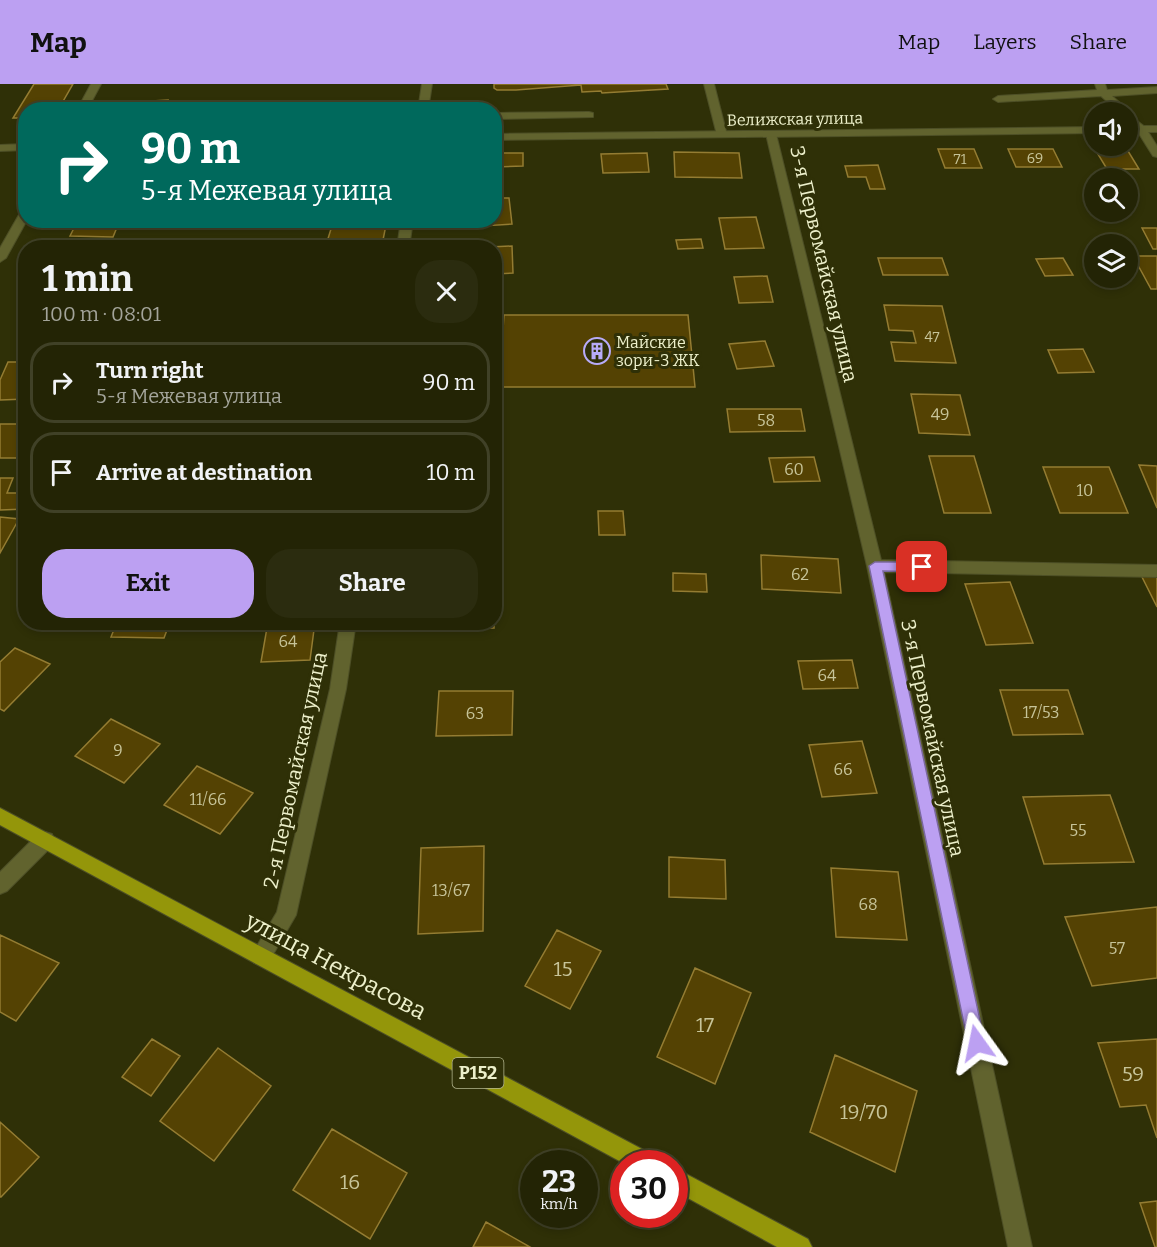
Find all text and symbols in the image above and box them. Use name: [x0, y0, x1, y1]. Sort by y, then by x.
text: Map: [30, 26, 87, 59]
text: Map: [898, 29, 940, 55]
text: Layers: [973, 29, 1037, 55]
text: Share: [1070, 29, 1127, 55]
map controls: [1084, 102, 1138, 288]
button: sound: [1084, 102, 1138, 156]
street label: Велижская улица: [727, 108, 864, 130]
text: 90 m: [141, 124, 240, 174]
icon: right: [42, 126, 120, 204]
street label: 3-я Первомайская улица: [785, 143, 863, 385]
house number: 69: [1027, 150, 1043, 167]
house number: 71: [954, 151, 967, 168]
button: search: [1084, 168, 1138, 222]
text: 5-я Межевая улица: [141, 175, 392, 207]
button: layers: [1084, 234, 1138, 288]
text: 1 min: [42, 257, 133, 301]
button: close: [415, 260, 478, 323]
text: 100 m · 08:01: [42, 302, 161, 326]
house number: 47: [924, 329, 940, 346]
place label: Майские зори-3 ЖК: [616, 333, 700, 370]
building icon: Майские зори-3 ЖК: [582, 336, 612, 366]
text: Turn right: [96, 357, 204, 384]
icon: right: [45, 366, 78, 399]
text: 90 m: [423, 369, 475, 396]
text: 5-я Межевая улица: [96, 384, 282, 408]
house number: 49: [931, 405, 949, 424]
house number: 58: [757, 411, 775, 430]
icon: arrive: [45, 456, 78, 489]
text: Arrive at destination: [96, 459, 312, 486]
text: 10 m: [427, 459, 475, 486]
house number: 60: [784, 460, 804, 479]
house number: 10: [1077, 481, 1093, 500]
pin: [896, 541, 947, 592]
button: Exit: [42, 549, 254, 618]
button: Share: [266, 549, 478, 618]
icon: arrive: [905, 550, 938, 583]
house number: 62: [791, 565, 809, 584]
street label: 3-я Первомайская улица: [896, 617, 970, 859]
house number: 64: [279, 632, 298, 651]
street label: 2-я Первомайская улица: [258, 649, 332, 891]
house number: 64: [818, 666, 837, 685]
house number: 17/53: [1023, 703, 1059, 722]
house number: 63: [466, 704, 484, 723]
house number: 9: [113, 741, 123, 760]
house number: 66: [834, 760, 852, 779]
house number: 11/66: [190, 790, 226, 809]
house number: 55: [1069, 821, 1087, 840]
house number: 13/67: [432, 881, 470, 900]
house number: 68: [858, 895, 878, 914]
street label: улица Некрасова: [240, 906, 431, 1026]
house number: 57: [1109, 939, 1125, 958]
house number: 15: [554, 957, 572, 981]
position arrow: [945, 1011, 1009, 1075]
house number: 17: [696, 1013, 714, 1037]
road number: Р152: [452, 1058, 504, 1088]
house number: 59: [1122, 1062, 1144, 1086]
house number: 19/70: [840, 1100, 888, 1124]
speed limit sign: 30: [610, 1150, 688, 1228]
text: 23: [542, 1164, 576, 1200]
house number: 16: [340, 1170, 360, 1194]
text: km/h: [540, 1195, 578, 1213]

